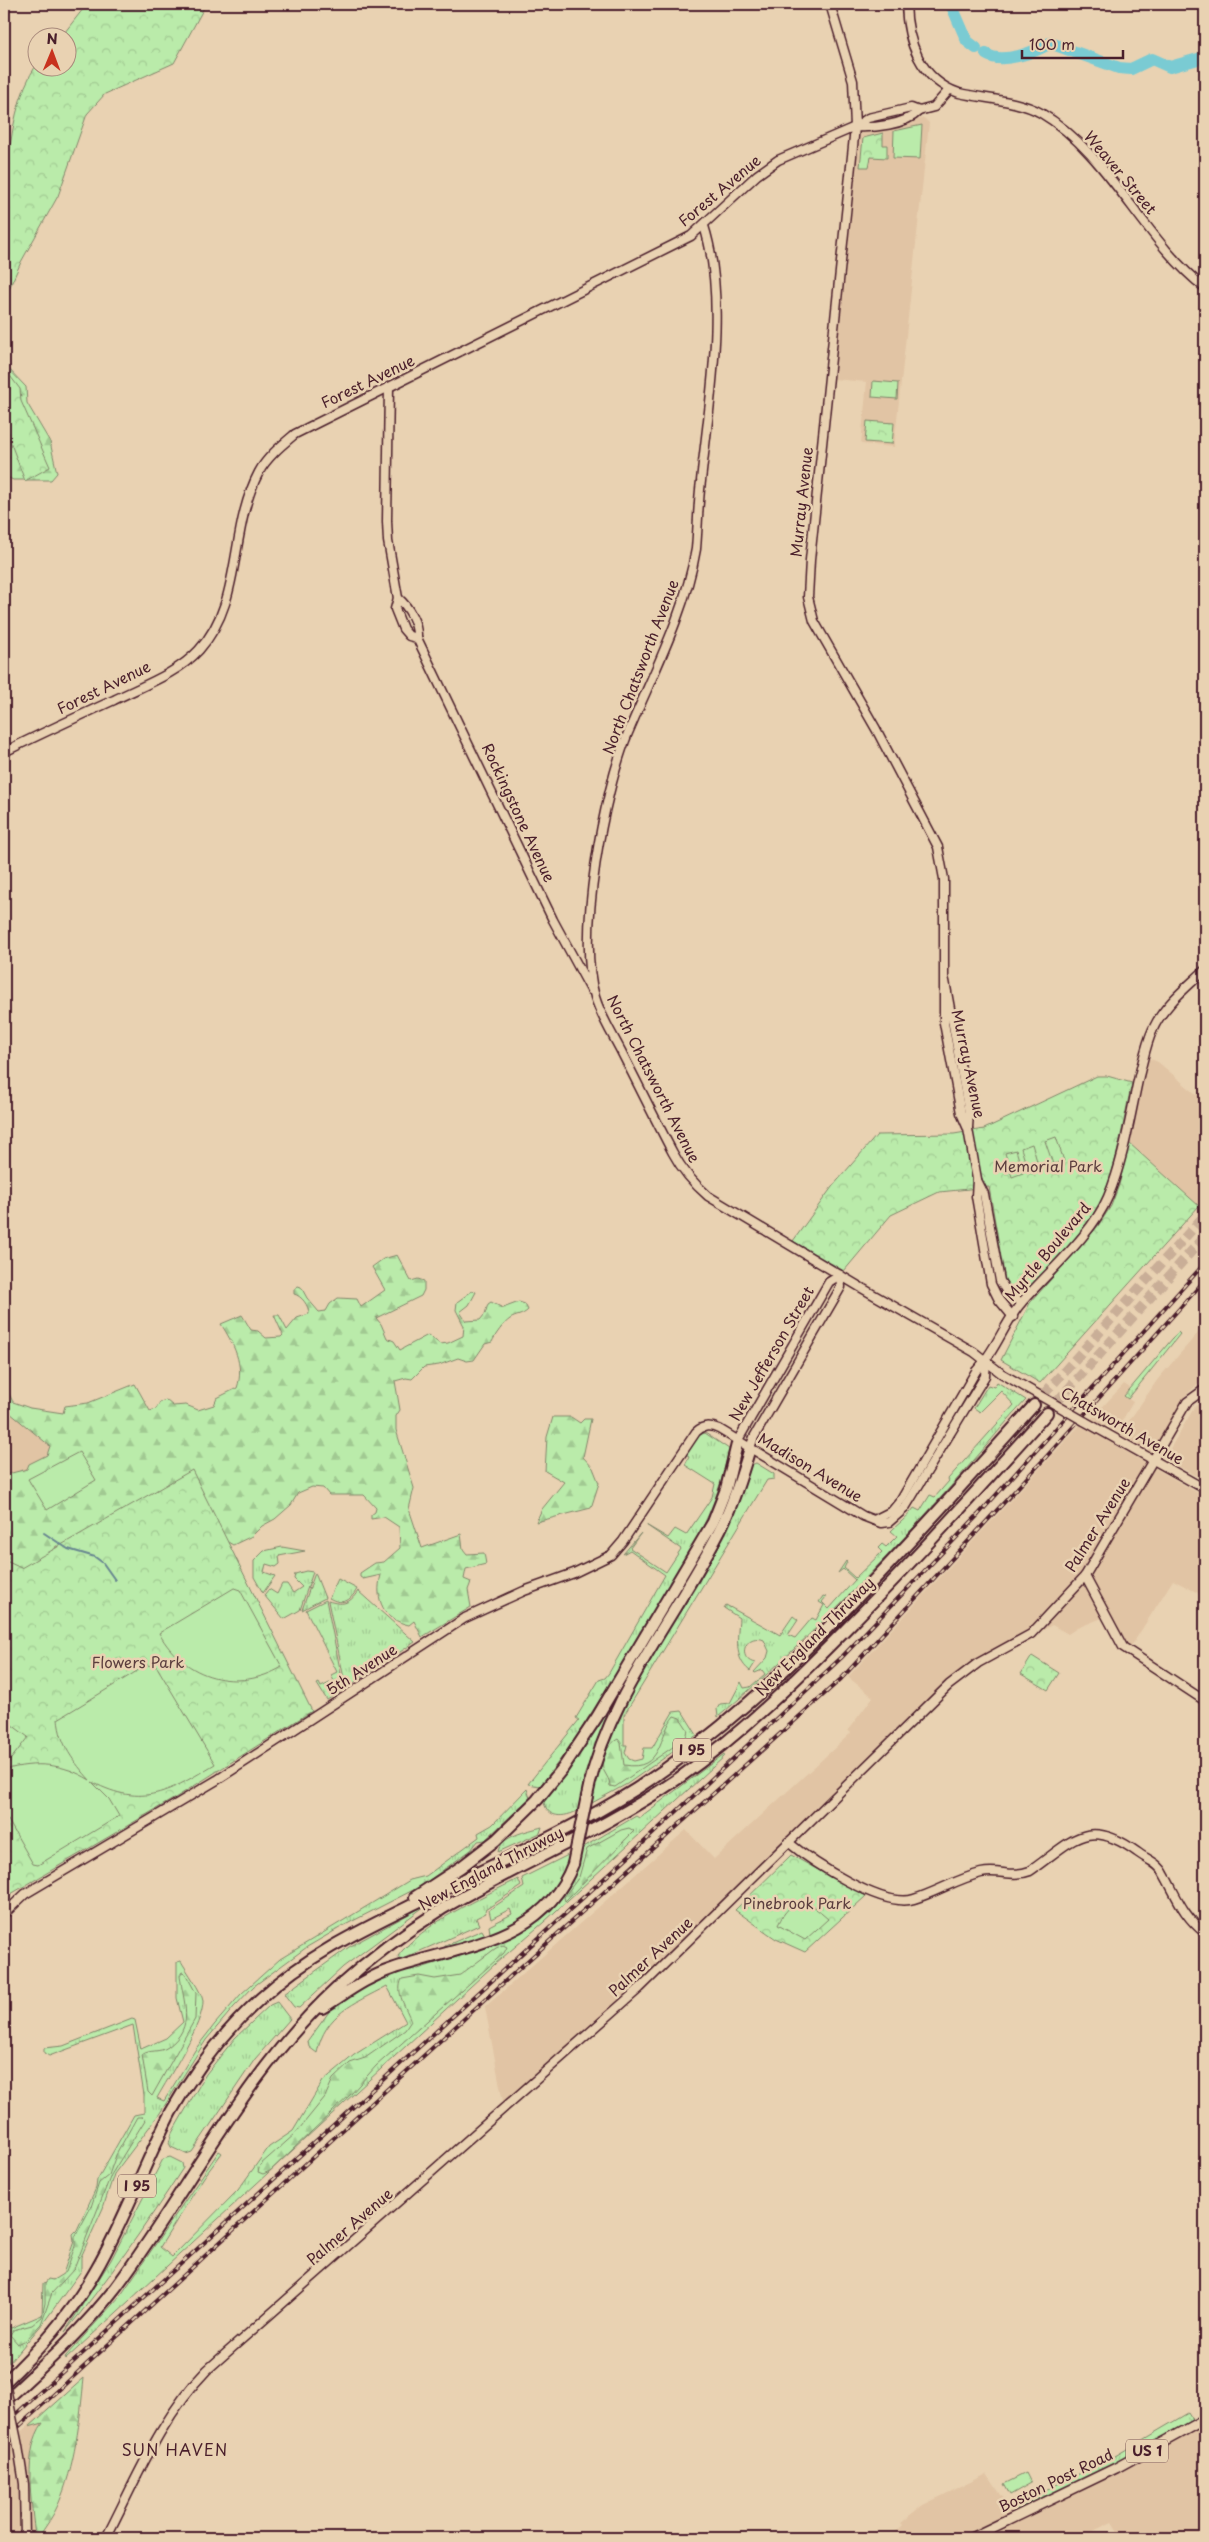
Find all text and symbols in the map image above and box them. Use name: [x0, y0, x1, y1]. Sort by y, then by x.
north arrow: [28, 28, 78, 78]
text: N: [47, 28, 58, 49]
scale bar: [1022, 28, 1123, 60]
text: 100 m: [1029, 32, 1075, 55]
street label: Weaver Street: [1079, 125, 1163, 219]
street label: Forest Avenue: [673, 148, 765, 231]
street label: Forest Avenue: [317, 348, 418, 413]
street label: Murray Avenue: [783, 446, 818, 558]
street label: North Chatsworth Avenue: [596, 576, 684, 757]
street label: Forest Avenue: [53, 654, 154, 719]
street label: Rockingstone Avenue: [477, 739, 562, 886]
street label: North Chatsworth Avenue: [602, 990, 707, 1166]
street label: Murray Avenue: [947, 1007, 992, 1120]
park label: Memorial Park: [994, 1154, 1102, 1177]
street label: Myrtle Boulevard: [999, 1197, 1095, 1306]
street label: New Jefferson Street: [723, 1281, 819, 1425]
street label: Chatsworth Avenue: [1057, 1380, 1189, 1469]
street label: Madison Avenue: [754, 1426, 867, 1507]
street label: Palmer Avenue: [1058, 1472, 1135, 1576]
street label: New England Thruway: [749, 1571, 879, 1701]
street label: 5th Avenue: [321, 1637, 401, 1700]
park label: Flowers Park: [92, 1650, 184, 1673]
road number: I 95: [673, 1738, 711, 1762]
street label: New England Thruway: [414, 1820, 567, 1916]
park label: Pinebrook Park: [743, 1891, 851, 1914]
street label: Palmer Avenue: [603, 1911, 697, 2001]
road number: I 95: [118, 2174, 156, 2198]
street label: Palmer Avenue: [301, 2182, 397, 2270]
district label: SUN HAVEN: [122, 2437, 228, 2461]
road number: US 1: [1126, 2440, 1168, 2462]
street label: Boston Post Road: [994, 2442, 1116, 2517]

